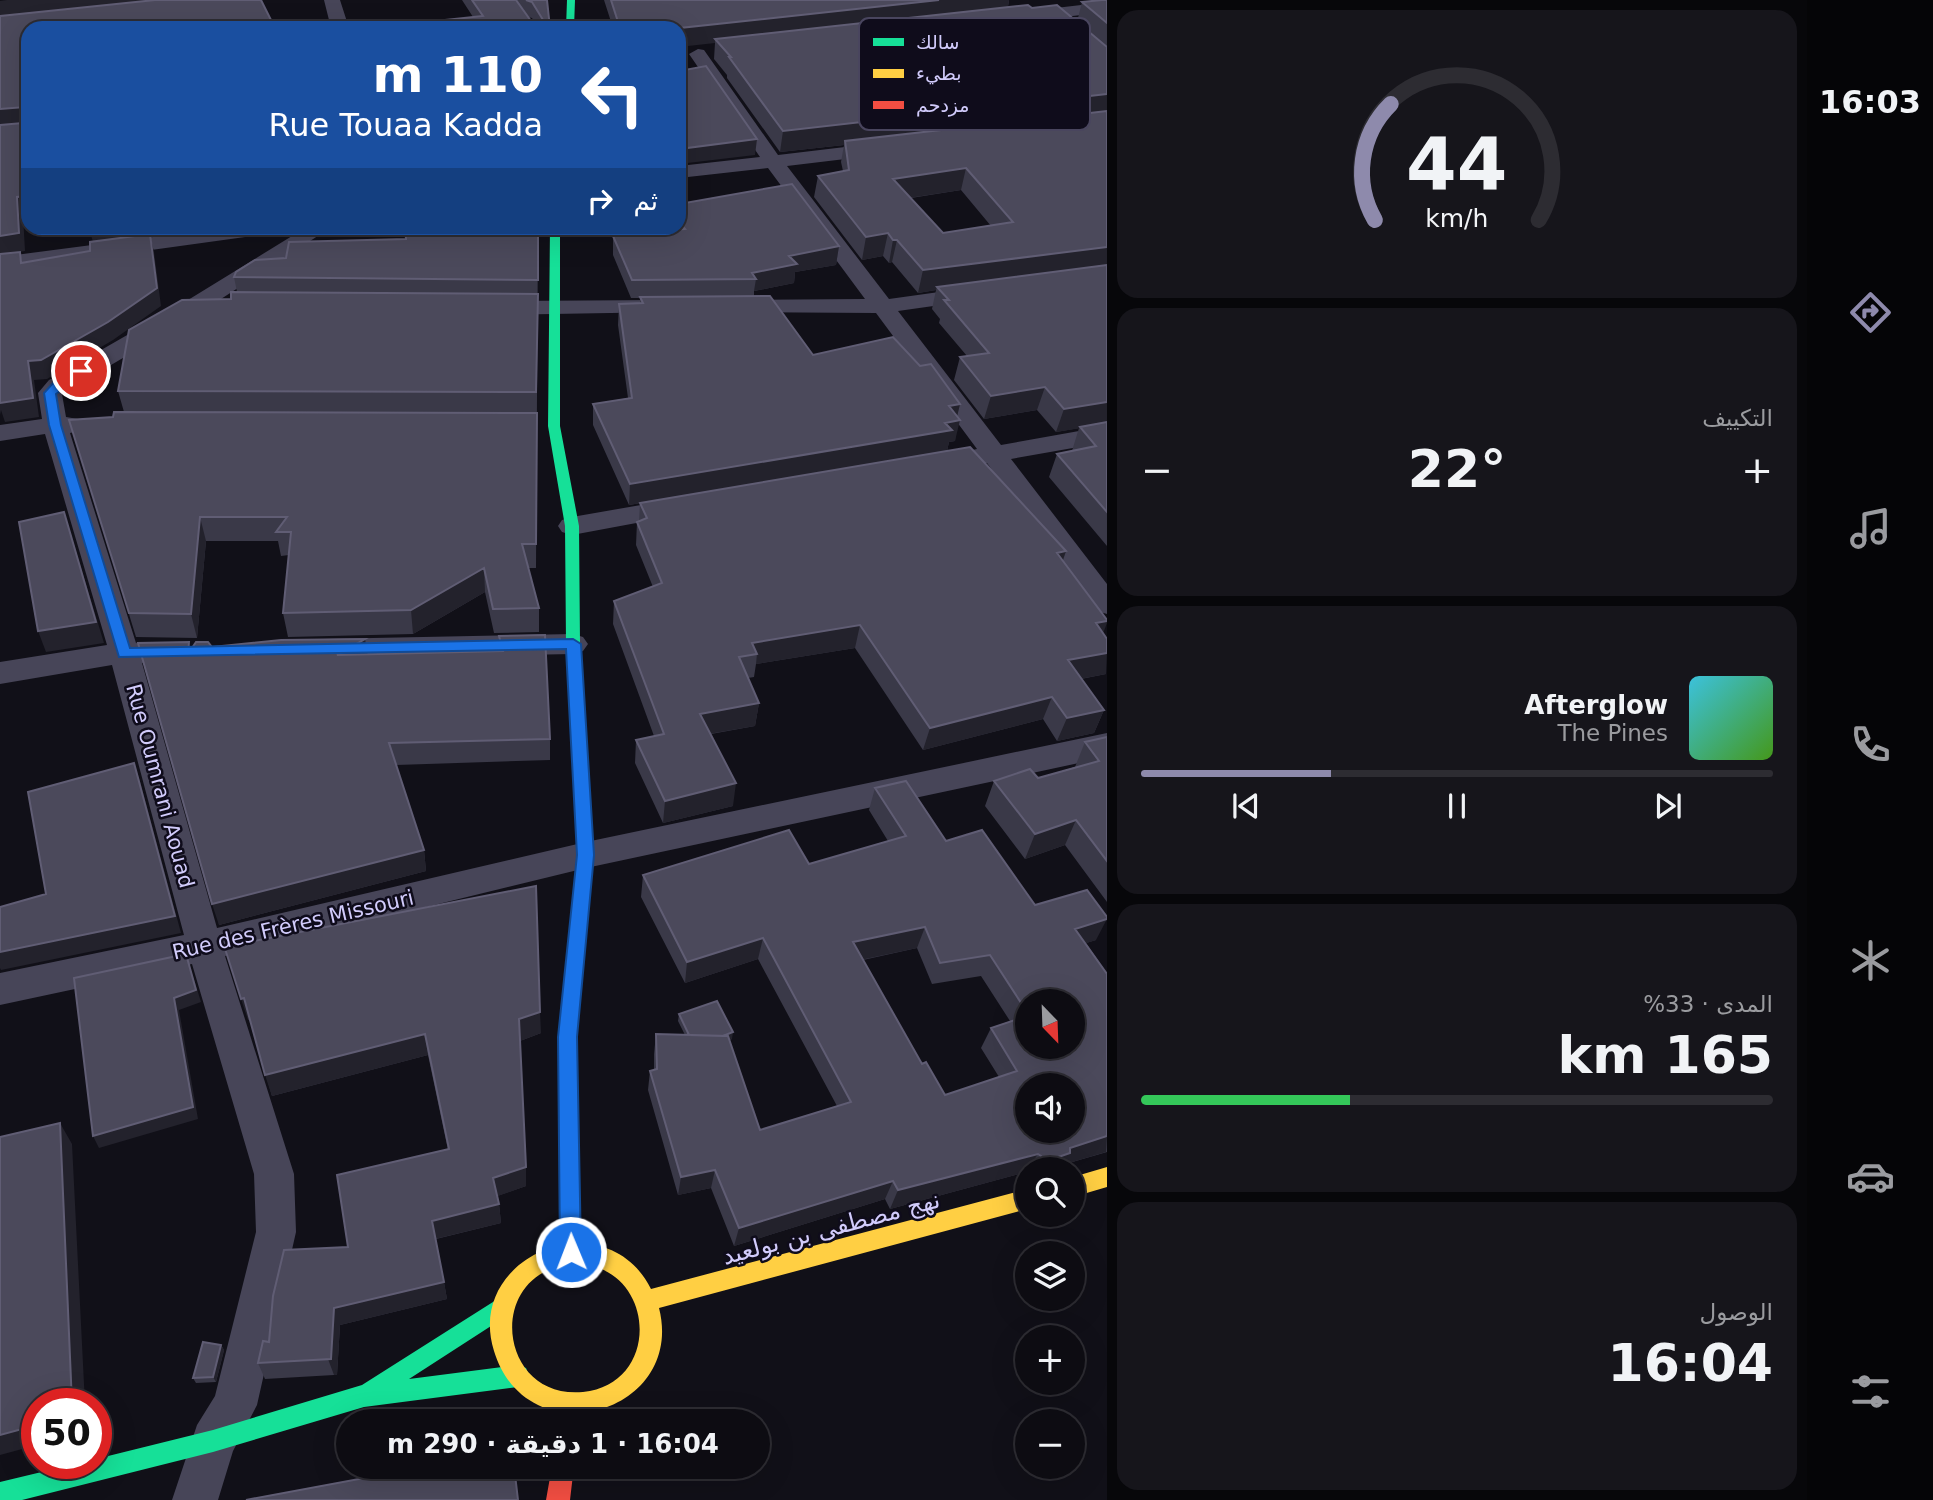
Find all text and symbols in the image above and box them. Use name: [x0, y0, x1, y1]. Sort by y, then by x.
legend: [859, 18, 1090, 130]
text: سالك: [916, 31, 960, 53]
text: 110 m: [373, 47, 543, 104]
icon: left: [567, 49, 658, 140]
text: بطيء: [916, 62, 962, 85]
text: 16:03: [1819, 83, 1921, 121]
text: مزدحم: [916, 94, 970, 117]
text: Rue Touaa Kadda: [268, 106, 543, 144]
text: 44: [1406, 122, 1508, 207]
icon: right: [581, 182, 619, 220]
text: ثم: [633, 186, 658, 216]
text: km/h: [1425, 204, 1489, 233]
icon: directions: [1846, 288, 1895, 337]
pin: [51, 341, 111, 401]
icon: arrive: [62, 352, 100, 390]
text: التكييف: [1702, 405, 1773, 431]
text: 22°: [1408, 439, 1506, 499]
text: −: [1141, 448, 1173, 492]
text: +: [1741, 448, 1773, 492]
icon: music: [1846, 504, 1895, 553]
street label: Rue Oumrani Aouad: [121, 681, 199, 891]
text: Afterglow: [1524, 690, 1668, 720]
text: The Pines: [1557, 720, 1668, 746]
icon: phone: [1846, 720, 1895, 769]
icon: previous: [1227, 787, 1265, 825]
icon: pause: [1438, 787, 1476, 825]
icon: next: [1649, 787, 1687, 825]
street label: Rue des Frères Missouri: [170, 885, 416, 965]
icon: climate: [1846, 936, 1895, 985]
north arrow: [1015, 989, 1085, 1059]
map controls: [1015, 989, 1085, 1479]
text: المدى · 33%: [1643, 991, 1773, 1017]
text: 165 km: [1558, 1025, 1773, 1085]
button: sound: [1015, 1073, 1085, 1143]
icon: car: [1846, 1152, 1895, 1201]
button: search: [1015, 1157, 1085, 1227]
street label: نهج مصطفى بن بولعيد: [719, 1185, 943, 1271]
position arrow: [534, 1215, 608, 1289]
button: layers: [1015, 1241, 1085, 1311]
text: الوصول: [1700, 1299, 1773, 1325]
button: +: [1015, 1325, 1085, 1395]
text: 16:04: [1607, 1333, 1773, 1393]
icon: filters: [1846, 1367, 1895, 1416]
speed limit sign: 50: [21, 1388, 112, 1479]
button: −: [1015, 1409, 1085, 1479]
text: 16:04 · 1 دقيقة · 290 m: [387, 1429, 719, 1459]

